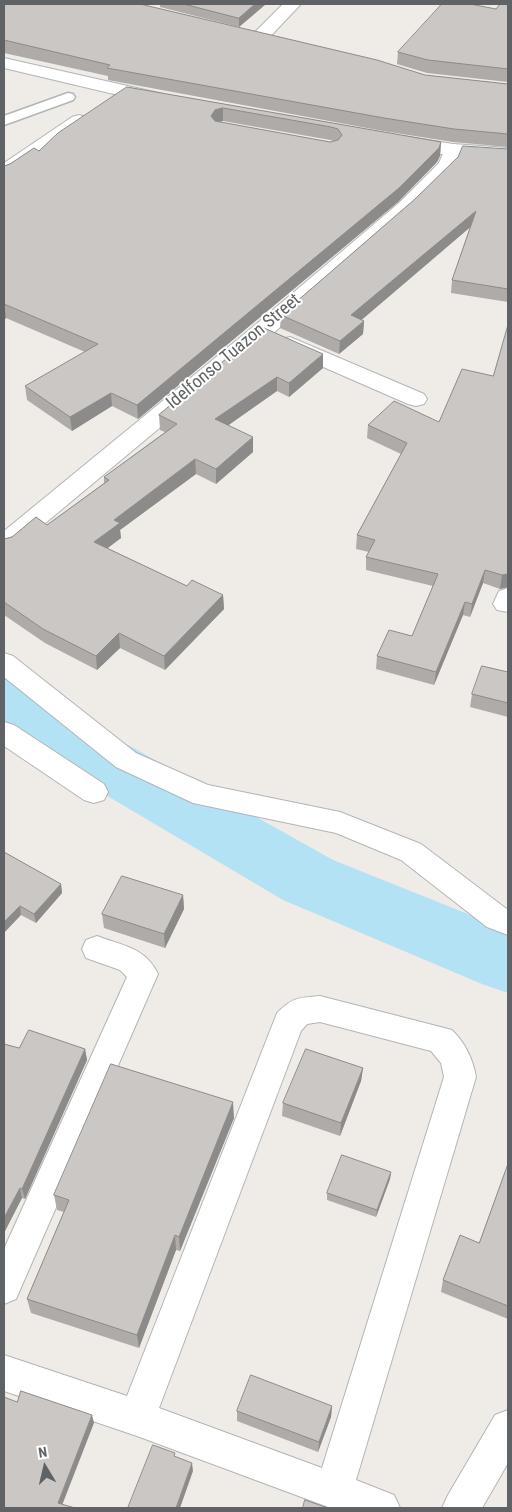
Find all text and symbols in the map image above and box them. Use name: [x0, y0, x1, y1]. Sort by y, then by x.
street label: Idelfonso Tuazon Street: [163, 290, 305, 414]
north arrow: [20, 1442, 70, 1492]
text: N: [37, 1444, 48, 1461]

